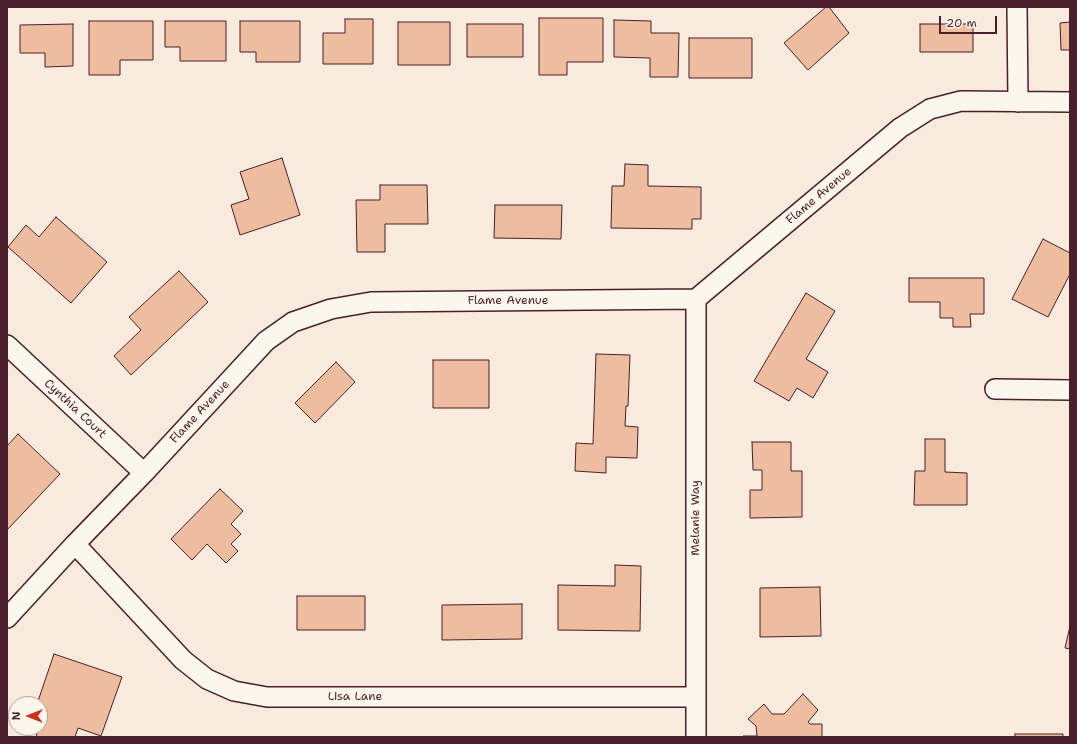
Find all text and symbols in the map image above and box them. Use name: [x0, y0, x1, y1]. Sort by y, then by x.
scale bar: [941, 8, 999, 34]
text: 20 m: [946, 15, 977, 31]
street label: Flame Avenue: [783, 164, 855, 228]
street label: Flame Avenue: [467, 294, 549, 308]
street label: Cynthia Court: [41, 376, 109, 442]
street label: Flame Avenue: [167, 377, 233, 447]
street label: Melanie Way: [689, 480, 703, 556]
street label: Lisa Lane: [328, 690, 382, 704]
north arrow: [8, 696, 48, 736]
text: N: [9, 712, 24, 720]

